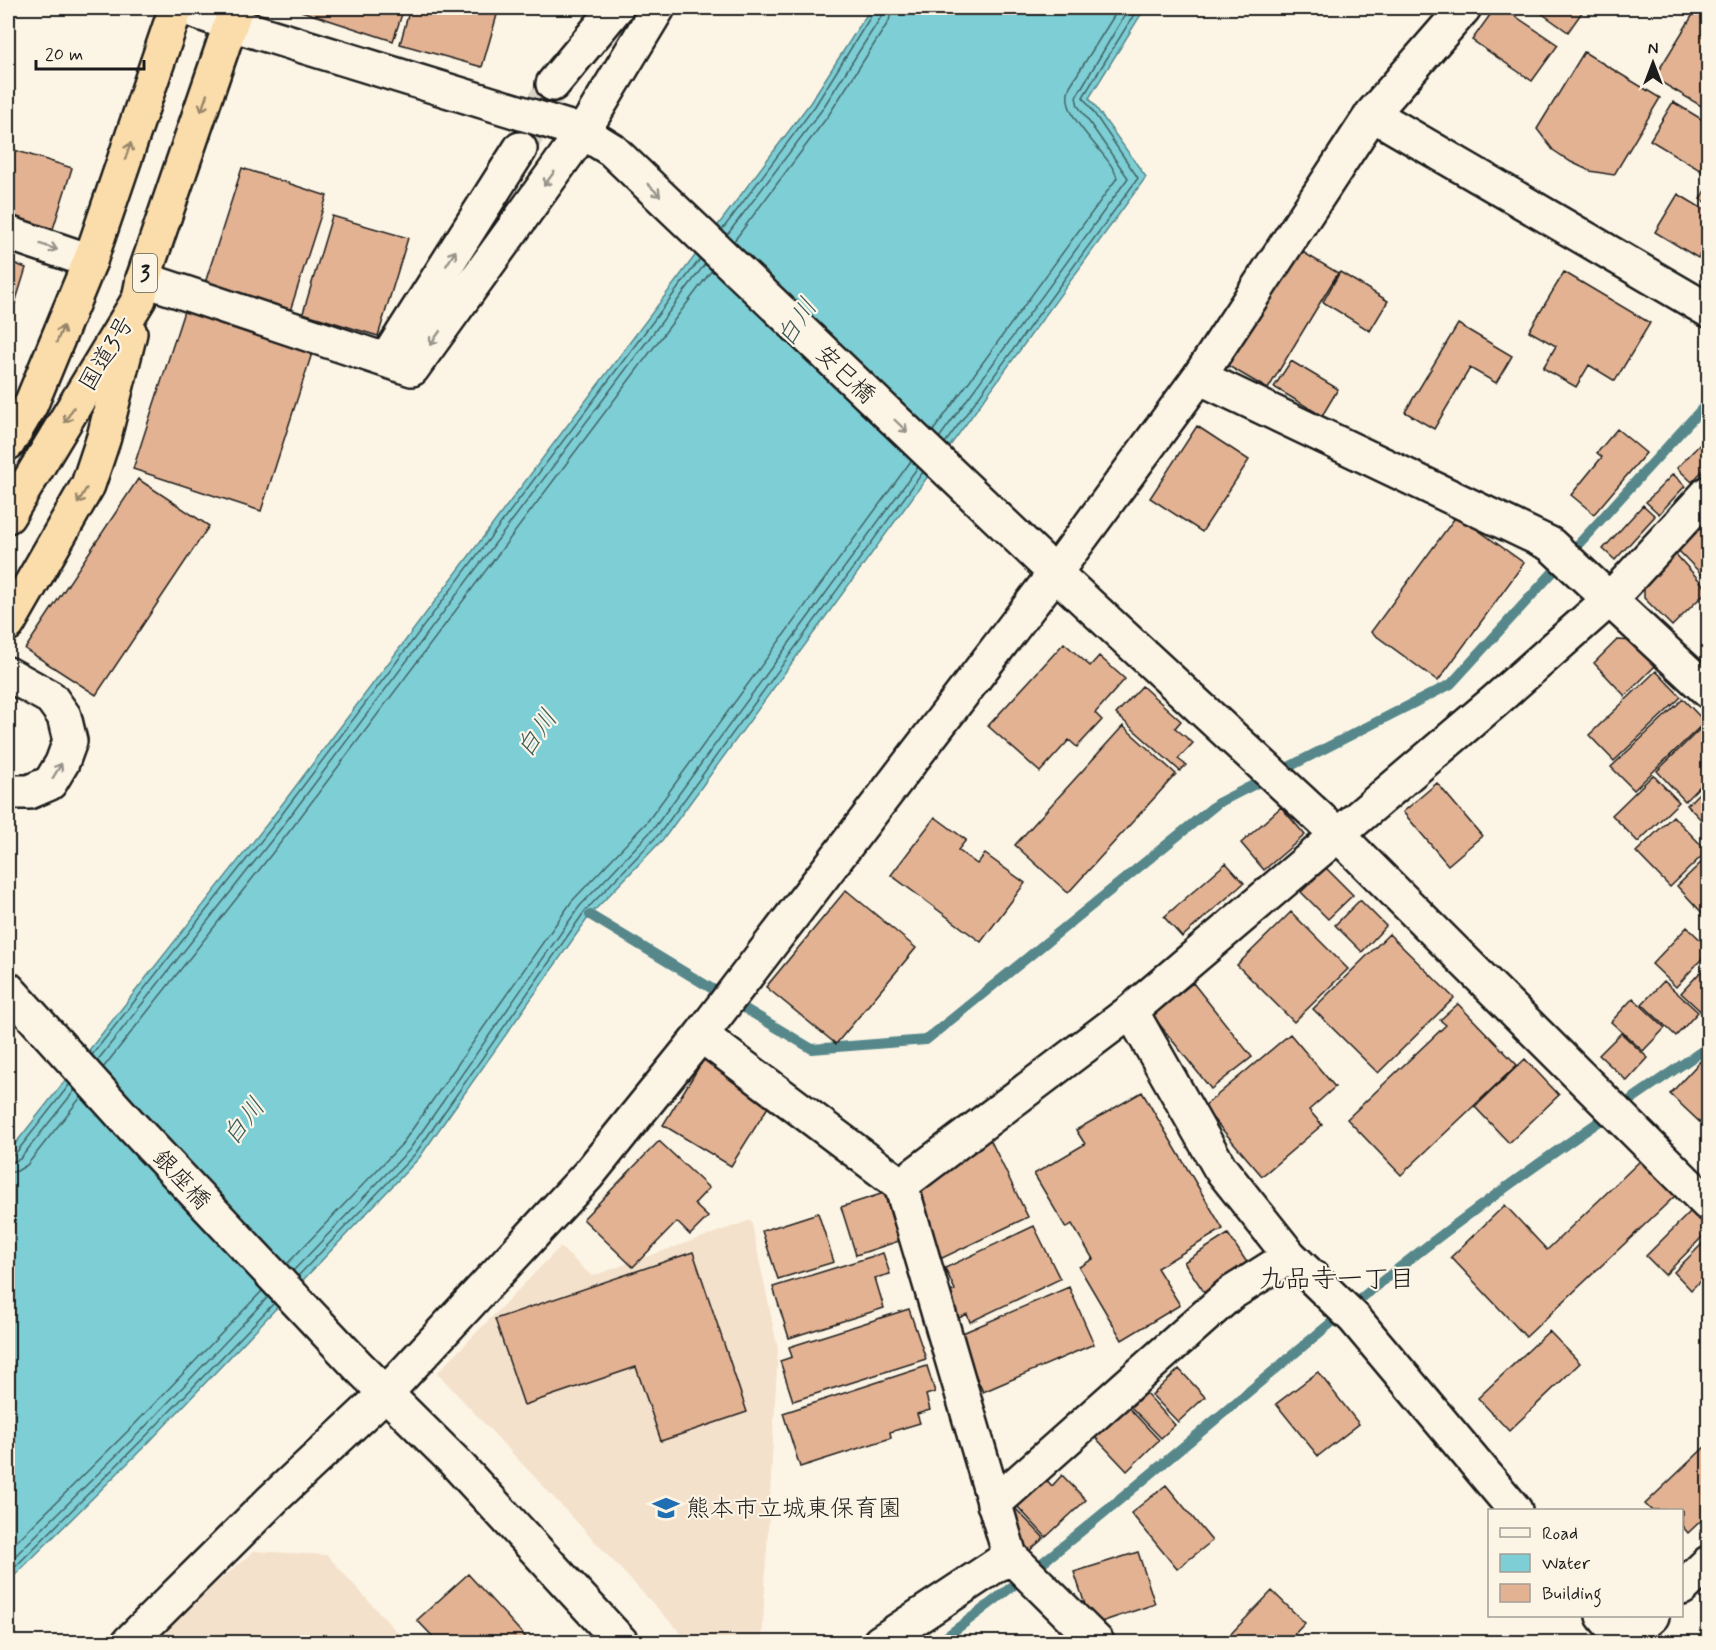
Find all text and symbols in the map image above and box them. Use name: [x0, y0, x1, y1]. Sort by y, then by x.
scale bar: [36, 33, 144, 71]
north arrow: [1623, 33, 1683, 93]
text: N: [1648, 39, 1658, 60]
text: 20 m: [45, 43, 83, 67]
one-way arrow: [197, 93, 208, 111]
one-way arrow: [123, 142, 134, 161]
one-way arrow: [543, 171, 555, 187]
one-way arrow: [646, 183, 661, 197]
one-way arrow: [39, 243, 58, 254]
one-way arrow: [445, 250, 457, 267]
road number: 3: [133, 254, 157, 292]
water label: 白川: [769, 292, 826, 354]
street label: 国道3号: [73, 310, 142, 397]
one-way arrow: [55, 325, 66, 343]
one-way arrow: [429, 329, 441, 345]
street label: 安巳橋: [808, 339, 882, 411]
one-way arrow: [63, 406, 75, 423]
one-way arrow: [894, 419, 909, 433]
one-way arrow: [75, 487, 87, 504]
water label: 白川: [509, 703, 566, 765]
one-way arrow: [52, 763, 64, 780]
water label: 白川: [215, 1091, 274, 1153]
street label: 銀座橋: [145, 1143, 217, 1217]
district label: 九品寺一丁目: [1259, 1263, 1415, 1297]
school or university icon: 熊本市立城東保育園: [651, 1493, 681, 1523]
place label: 熊本市立城東保育園: [686, 1494, 902, 1525]
legend: [1488, 1509, 1683, 1617]
text: Road: [1542, 1522, 1578, 1546]
text: Water: [1542, 1552, 1591, 1576]
text: Building: [1542, 1582, 1602, 1608]

